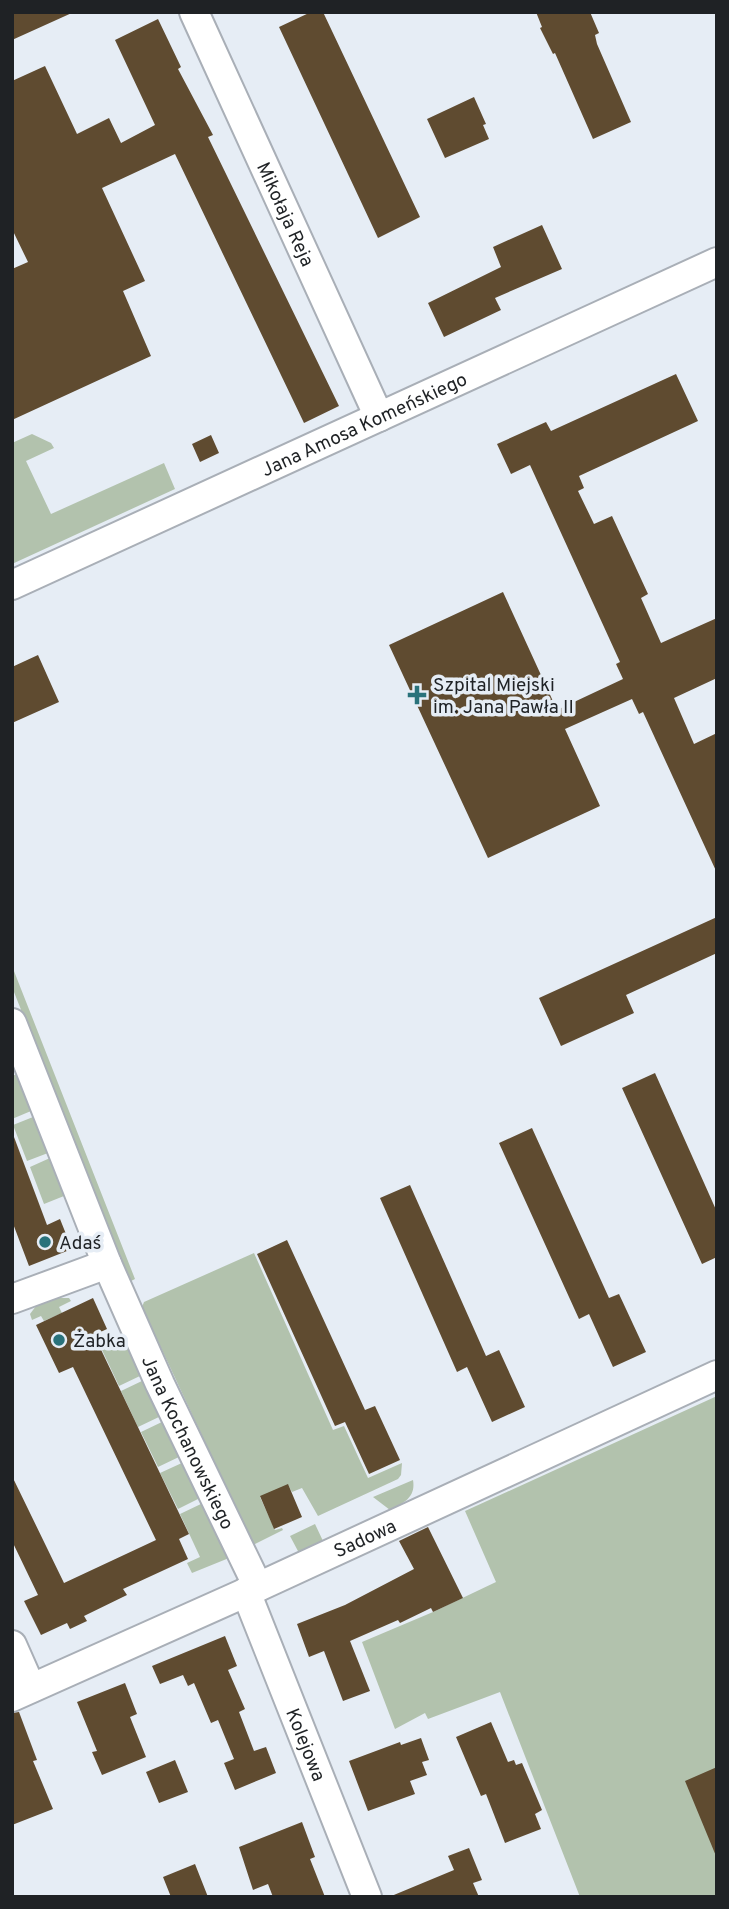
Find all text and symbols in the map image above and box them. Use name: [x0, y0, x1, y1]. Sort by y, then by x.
street label: Mikołaja Reja: [250, 159, 319, 271]
street label: Jana Amosa Komeńskiego: [258, 368, 471, 483]
place label: Szpital Miejski im. Jana Pawła II: [433, 674, 574, 720]
marker: Szpital Miejski im. Jana Pawła II: [407, 685, 427, 705]
place label: Adaś: [59, 1232, 101, 1256]
marker: Adaś: [37, 1234, 53, 1250]
place label: Żabka: [73, 1329, 126, 1354]
marker: Żabka: [51, 1332, 67, 1348]
street label: Jana Kochanowskiego: [135, 1352, 238, 1534]
street label: Sadowa: [330, 1515, 401, 1564]
street label: Kolejowa: [279, 1705, 330, 1785]

